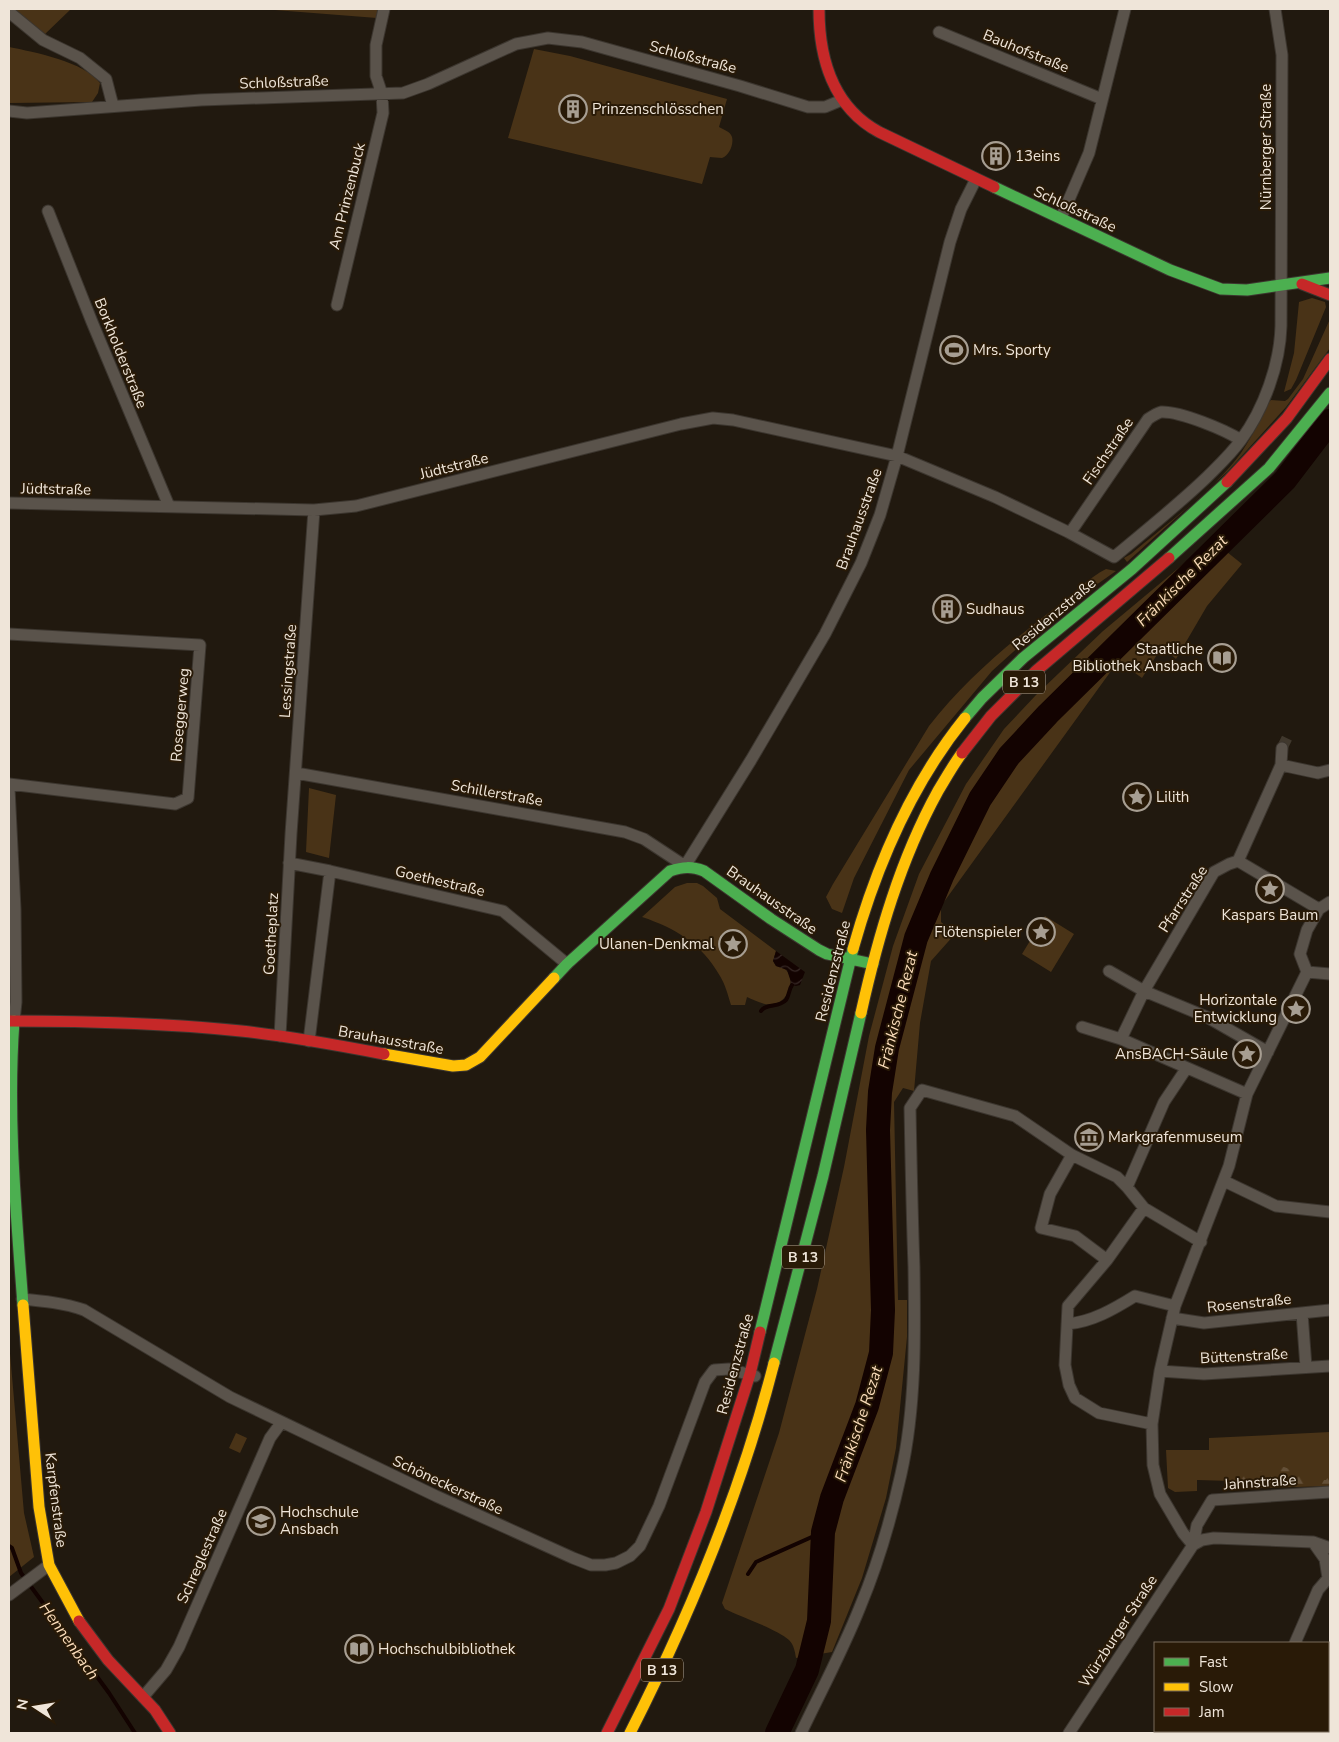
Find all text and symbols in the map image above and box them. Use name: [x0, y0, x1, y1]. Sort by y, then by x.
street label: Bauhofstraße: [980, 25, 1072, 77]
street label: Schloßstraße: [647, 36, 739, 78]
street label: Schloßstraße: [239, 70, 329, 94]
street label: Nürnberger Straße: [1256, 84, 1276, 210]
building icon: Prinzenschlösschen: [558, 94, 588, 124]
place label: Prinzenschlösschen: [592, 99, 724, 119]
street label: Am Prinzenbuck: [324, 140, 370, 251]
building icon: 13eins: [981, 141, 1011, 171]
place label: 13eins: [1015, 146, 1060, 166]
street label: Schloßstraße: [1030, 181, 1120, 237]
street label: Borkholderstraße: [90, 295, 152, 411]
sports icon: Mrs. Sporty: [939, 335, 969, 365]
place label: Mrs. Sporty: [973, 340, 1051, 360]
street label: Fischstraße: [1078, 413, 1138, 489]
street label: Jüdtstraße: [417, 448, 490, 484]
street label: Brauhausstraße: [831, 465, 887, 573]
street label: Jüdtstraße: [20, 478, 91, 500]
water label: Fränkische Rezat: [1132, 530, 1233, 631]
street label: Residenzstraße: [1008, 573, 1100, 655]
building icon: Sudhaus: [932, 594, 962, 624]
place label: Sudhaus: [966, 599, 1025, 619]
street label: Lessingstraße: [275, 623, 301, 719]
place label: Staatliche Bibliothek Ansbach: [1073, 639, 1203, 676]
library icon: Staatliche Bibliothek Ansbach: [1207, 643, 1237, 673]
street label: Roseggerweg: [166, 667, 194, 763]
road number: B 13: [1003, 670, 1045, 694]
street label: Schillerstraße: [449, 775, 545, 811]
place icon: Lilith: [1122, 782, 1152, 812]
place label: Lilith: [1156, 787, 1189, 807]
street label: Goethestraße: [393, 861, 487, 901]
street label: Brauhausstraße: [723, 861, 821, 939]
street label: Pfarrstraße: [1154, 862, 1212, 936]
place icon: Kaspars Baum: [1255, 874, 1285, 904]
street label: Goetheplatz: [259, 892, 283, 976]
place label: Kaspars Baum: [1222, 905, 1318, 925]
place icon: Flötenspieler: [1026, 917, 1056, 947]
street label: Residenzstraße: [811, 918, 855, 1024]
place label: Flötenspieler: [934, 922, 1023, 942]
place icon: Ulanen-Denkmal: [718, 929, 748, 959]
place label: Ulanen-Denkmal: [599, 934, 715, 954]
water label: Fränkische Rezat: [873, 948, 923, 1071]
place label: Horizontale Entwicklung: [1194, 990, 1277, 1027]
place icon: Horizontale Entwicklung: [1281, 994, 1311, 1024]
street label: Brauhausstraße: [337, 1021, 445, 1059]
place icon: AnsBACH-Säule: [1232, 1039, 1262, 1069]
place label: AnsBACH-Säule: [1115, 1044, 1228, 1064]
museum icon: Markgrafenmuseum: [1074, 1122, 1104, 1152]
place label: Markgrafenmuseum: [1108, 1127, 1242, 1147]
road number: B 13: [782, 1246, 824, 1268]
street label: Rosenstraße: [1206, 1289, 1292, 1317]
street label: Residenzstraße: [712, 1311, 758, 1417]
street label: Büttenstraße: [1199, 1344, 1289, 1368]
water label: Fränkische Rezat: [830, 1363, 888, 1485]
street label: Karpfenstraße: [40, 1451, 72, 1549]
street label: Schöneckerstraße: [389, 1451, 507, 1519]
street label: Jahnstraße: [1222, 1469, 1297, 1495]
place label: Hochschule Ansbach: [280, 1502, 359, 1539]
street label: Schreglestraße: [172, 1505, 232, 1607]
school or university icon: Hochschule Ansbach: [246, 1506, 276, 1536]
street label: Würzburger Straße: [1074, 1571, 1162, 1691]
water label: Hennenbach: [34, 1598, 104, 1684]
library icon: Hochschulbibliothek: [344, 1634, 374, 1664]
place label: Hochschulbibliothek: [378, 1639, 516, 1659]
legend: [1154, 1642, 1329, 1732]
text: Fast: [1199, 1652, 1228, 1672]
road number: B 13: [641, 1658, 683, 1682]
text: Slow: [1199, 1677, 1234, 1697]
north arrow: [10, 1682, 60, 1732]
text: N: [12, 1697, 33, 1712]
text: Jam: [1198, 1702, 1225, 1722]

